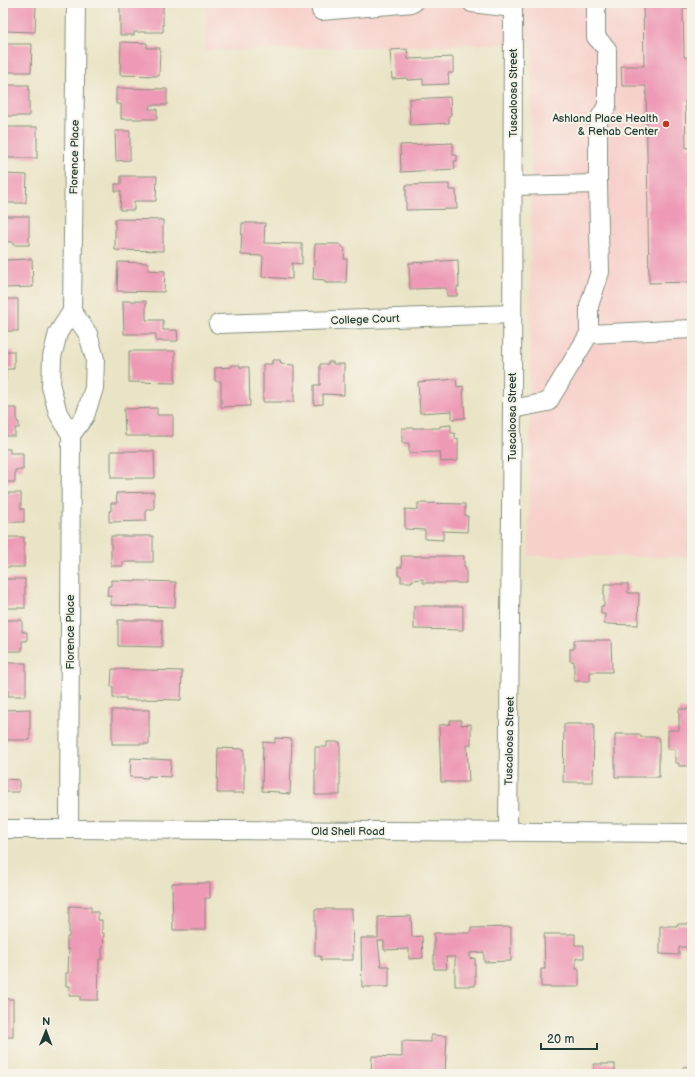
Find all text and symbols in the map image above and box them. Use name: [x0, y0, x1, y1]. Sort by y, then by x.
street label: Tuscaloosa Street: [507, 48, 520, 137]
place label: Ashland Place Health & Rehab Center: [553, 112, 659, 138]
street label: Florence Place: [67, 119, 82, 195]
marker: Ashland Place Health & Rehab Center: [661, 119, 671, 129]
street label: College Court: [330, 312, 400, 327]
street label: Tuscaloosa Street: [506, 372, 519, 461]
street label: Florence Place: [64, 594, 77, 669]
street label: Tuscaloosa Street: [502, 696, 517, 786]
street label: Old Shell Road: [311, 825, 385, 838]
north arrow: [26, 1011, 66, 1051]
text: N: [42, 1015, 50, 1028]
scale bar: [541, 1025, 597, 1051]
text: 20 m: [547, 1032, 574, 1047]

